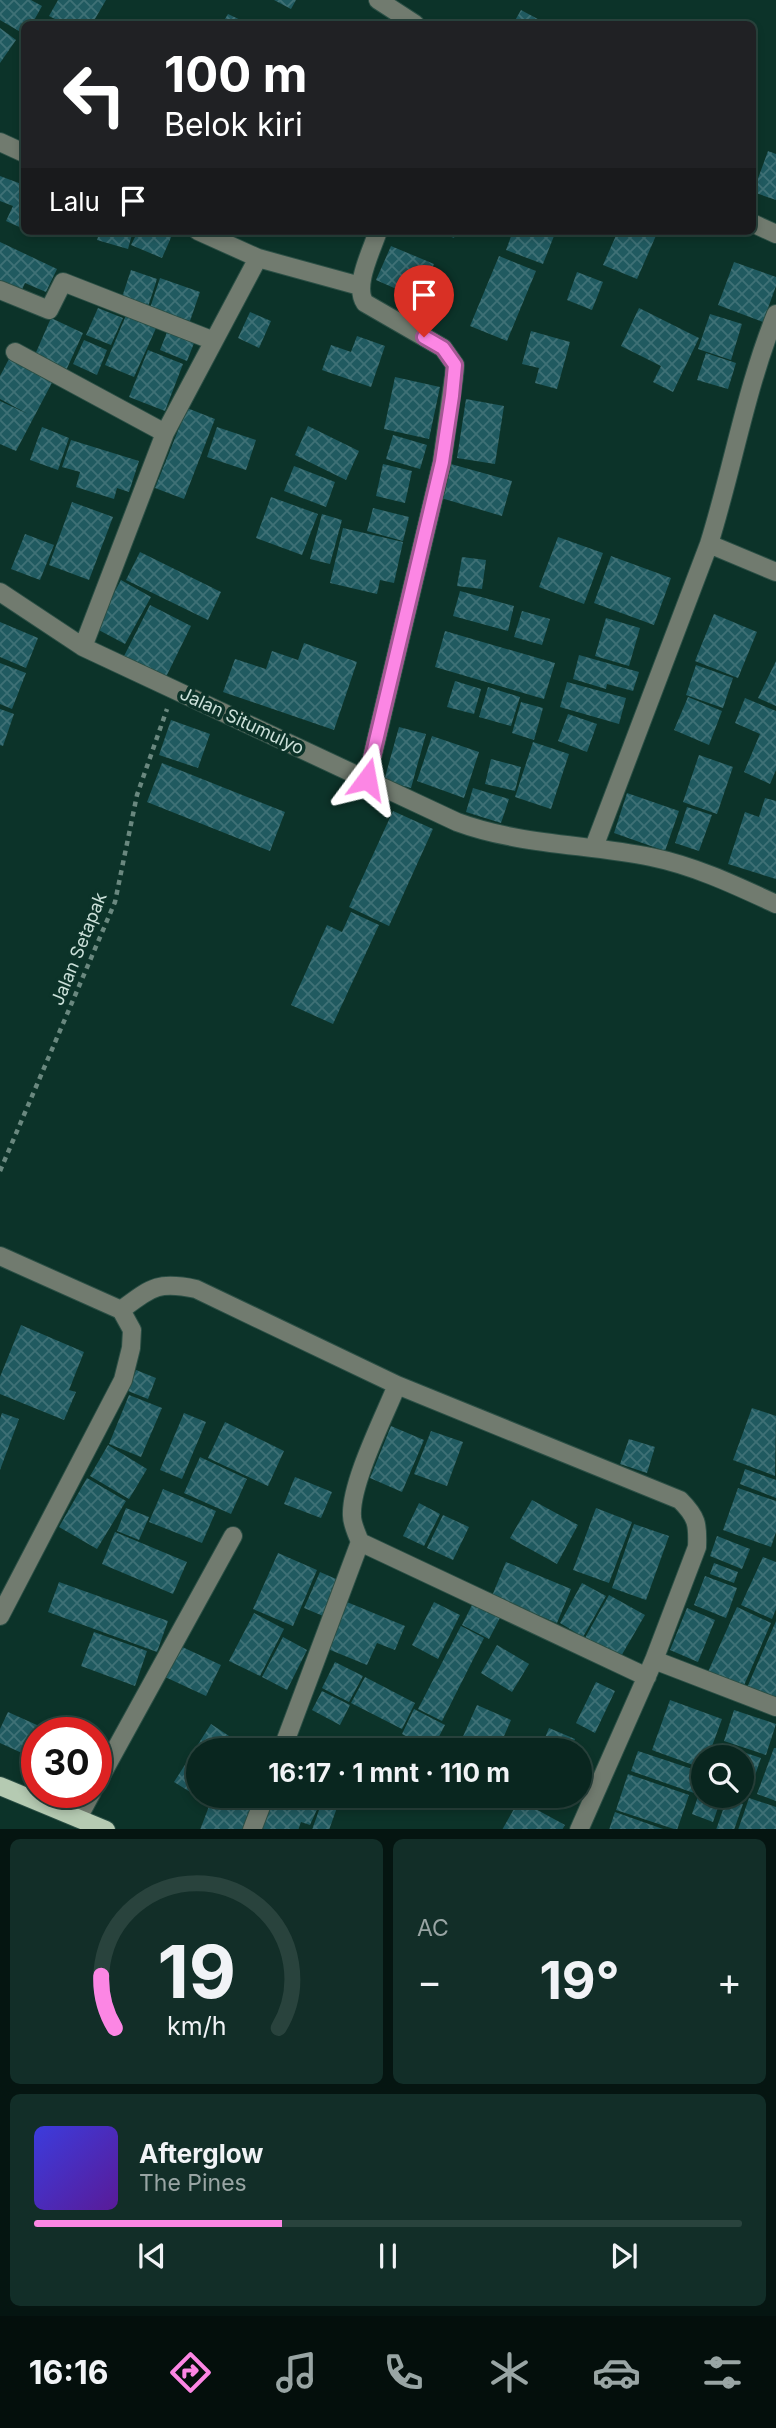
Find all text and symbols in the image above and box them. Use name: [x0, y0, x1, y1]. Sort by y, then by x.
text: 100 m: [164, 45, 308, 104]
icon: left: [49, 49, 140, 140]
text: Belok kiri: [164, 105, 303, 144]
icon: arrive: [114, 182, 152, 220]
text: Lalu: [49, 186, 100, 217]
pin: [394, 265, 454, 337]
icon: arrive: [405, 276, 443, 314]
street label: Jalan Situmulyo: [177, 683, 308, 758]
position arrow: [330, 742, 404, 816]
street label: Jalan Setapak: [46, 889, 111, 1008]
speed limit sign: 30: [21, 1717, 112, 1808]
map controls: [691, 1745, 754, 1808]
button: search: [691, 1745, 754, 1808]
text: 16:17 · 1 mnt · 110 m: [268, 1757, 510, 1788]
text: AC: [417, 1914, 449, 1942]
text: 19: [157, 1927, 236, 2016]
text: 19°: [539, 1949, 620, 2012]
text: −: [417, 1958, 442, 2004]
text: +: [717, 1958, 742, 2004]
text: km/h: [167, 2010, 226, 2040]
text: Afterglow: [139, 2138, 263, 2169]
text: The Pines: [139, 2169, 247, 2197]
icon: previous: [133, 2237, 171, 2275]
icon: pause: [369, 2237, 407, 2275]
icon: next: [605, 2237, 643, 2275]
icon: directions: [166, 2348, 215, 2397]
icon: music: [272, 2348, 321, 2397]
icon: phone: [379, 2348, 428, 2397]
icon: climate: [485, 2348, 534, 2397]
icon: car: [592, 2348, 641, 2397]
icon: filters: [698, 2348, 747, 2397]
text: 16:16: [29, 2353, 109, 2392]

